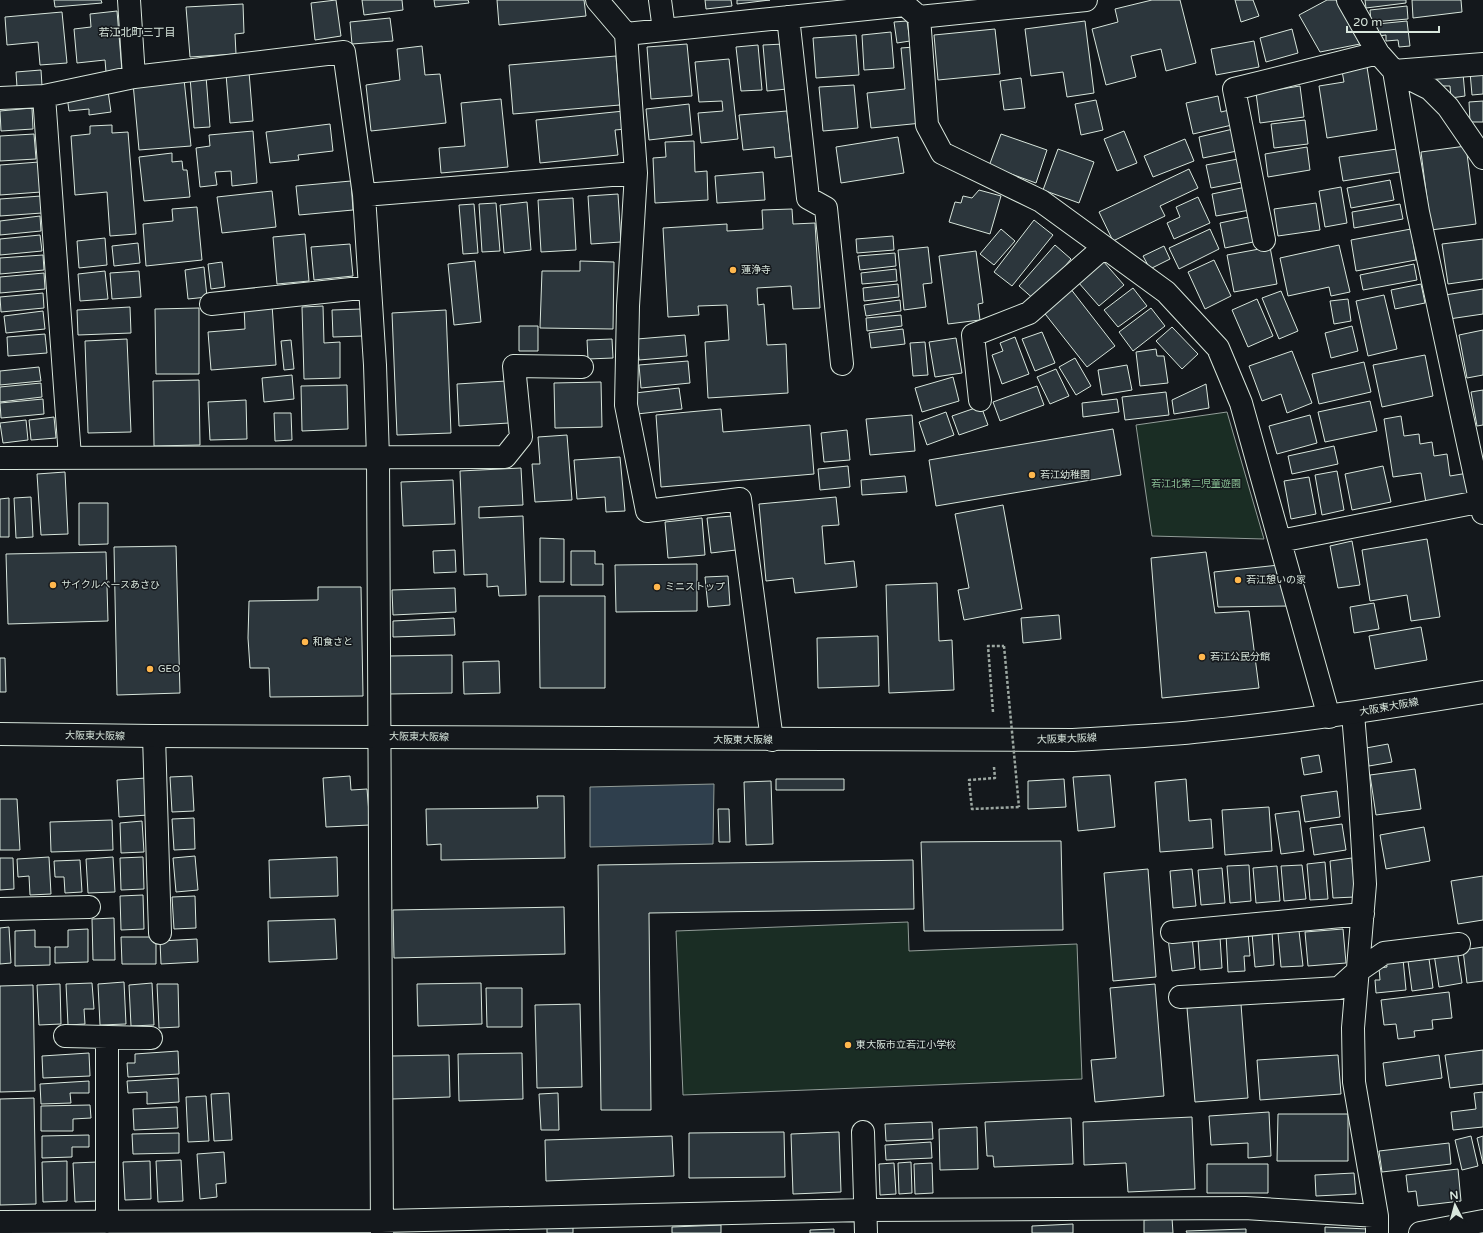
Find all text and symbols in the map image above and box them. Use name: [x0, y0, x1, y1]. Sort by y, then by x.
scale bar: [1347, 8, 1439, 34]
text: 20 m: [1353, 15, 1382, 29]
district label: 若江北町三丁目: [99, 26, 176, 39]
place label: 蓮浄寺: [741, 264, 771, 276]
marker: 蓮浄寺: [728, 265, 738, 275]
place label: 若江幼稚園: [1040, 469, 1090, 481]
marker: 若江幼稚園: [1027, 470, 1037, 480]
park label: 若江北第二児童遊園: [1151, 478, 1241, 490]
place label: 若江憩いの家: [1246, 574, 1306, 586]
marker: 若江憩いの家: [1233, 575, 1243, 585]
place label: サイクルベースあさひ: [61, 579, 160, 591]
marker: サイクルベースあさひ: [48, 580, 58, 590]
place label: ミニストップ: [665, 581, 725, 593]
marker: ミニストップ: [652, 582, 662, 592]
place label: 和食さと: [313, 636, 353, 648]
marker: 和食さと: [300, 637, 310, 647]
place label: 若江公民分館: [1210, 651, 1270, 663]
marker: 若江公民分館: [1197, 652, 1207, 662]
place label: GEO: [158, 663, 180, 675]
marker: GEO: [145, 664, 155, 674]
street label: 大阪東大阪線: [1358, 696, 1420, 718]
street label: 大阪東大阪線: [65, 729, 125, 743]
street label: 大阪東大阪線: [389, 730, 449, 744]
street label: 大阪東大阪線: [1037, 732, 1097, 746]
street label: 大阪東大阪線: [713, 734, 773, 746]
place label: 東大阪市立若江小学校: [856, 1039, 956, 1051]
marker: 東大阪市立若江小学校: [843, 1040, 853, 1050]
north arrow: [1435, 1185, 1475, 1225]
text: N: [1449, 1189, 1459, 1202]

